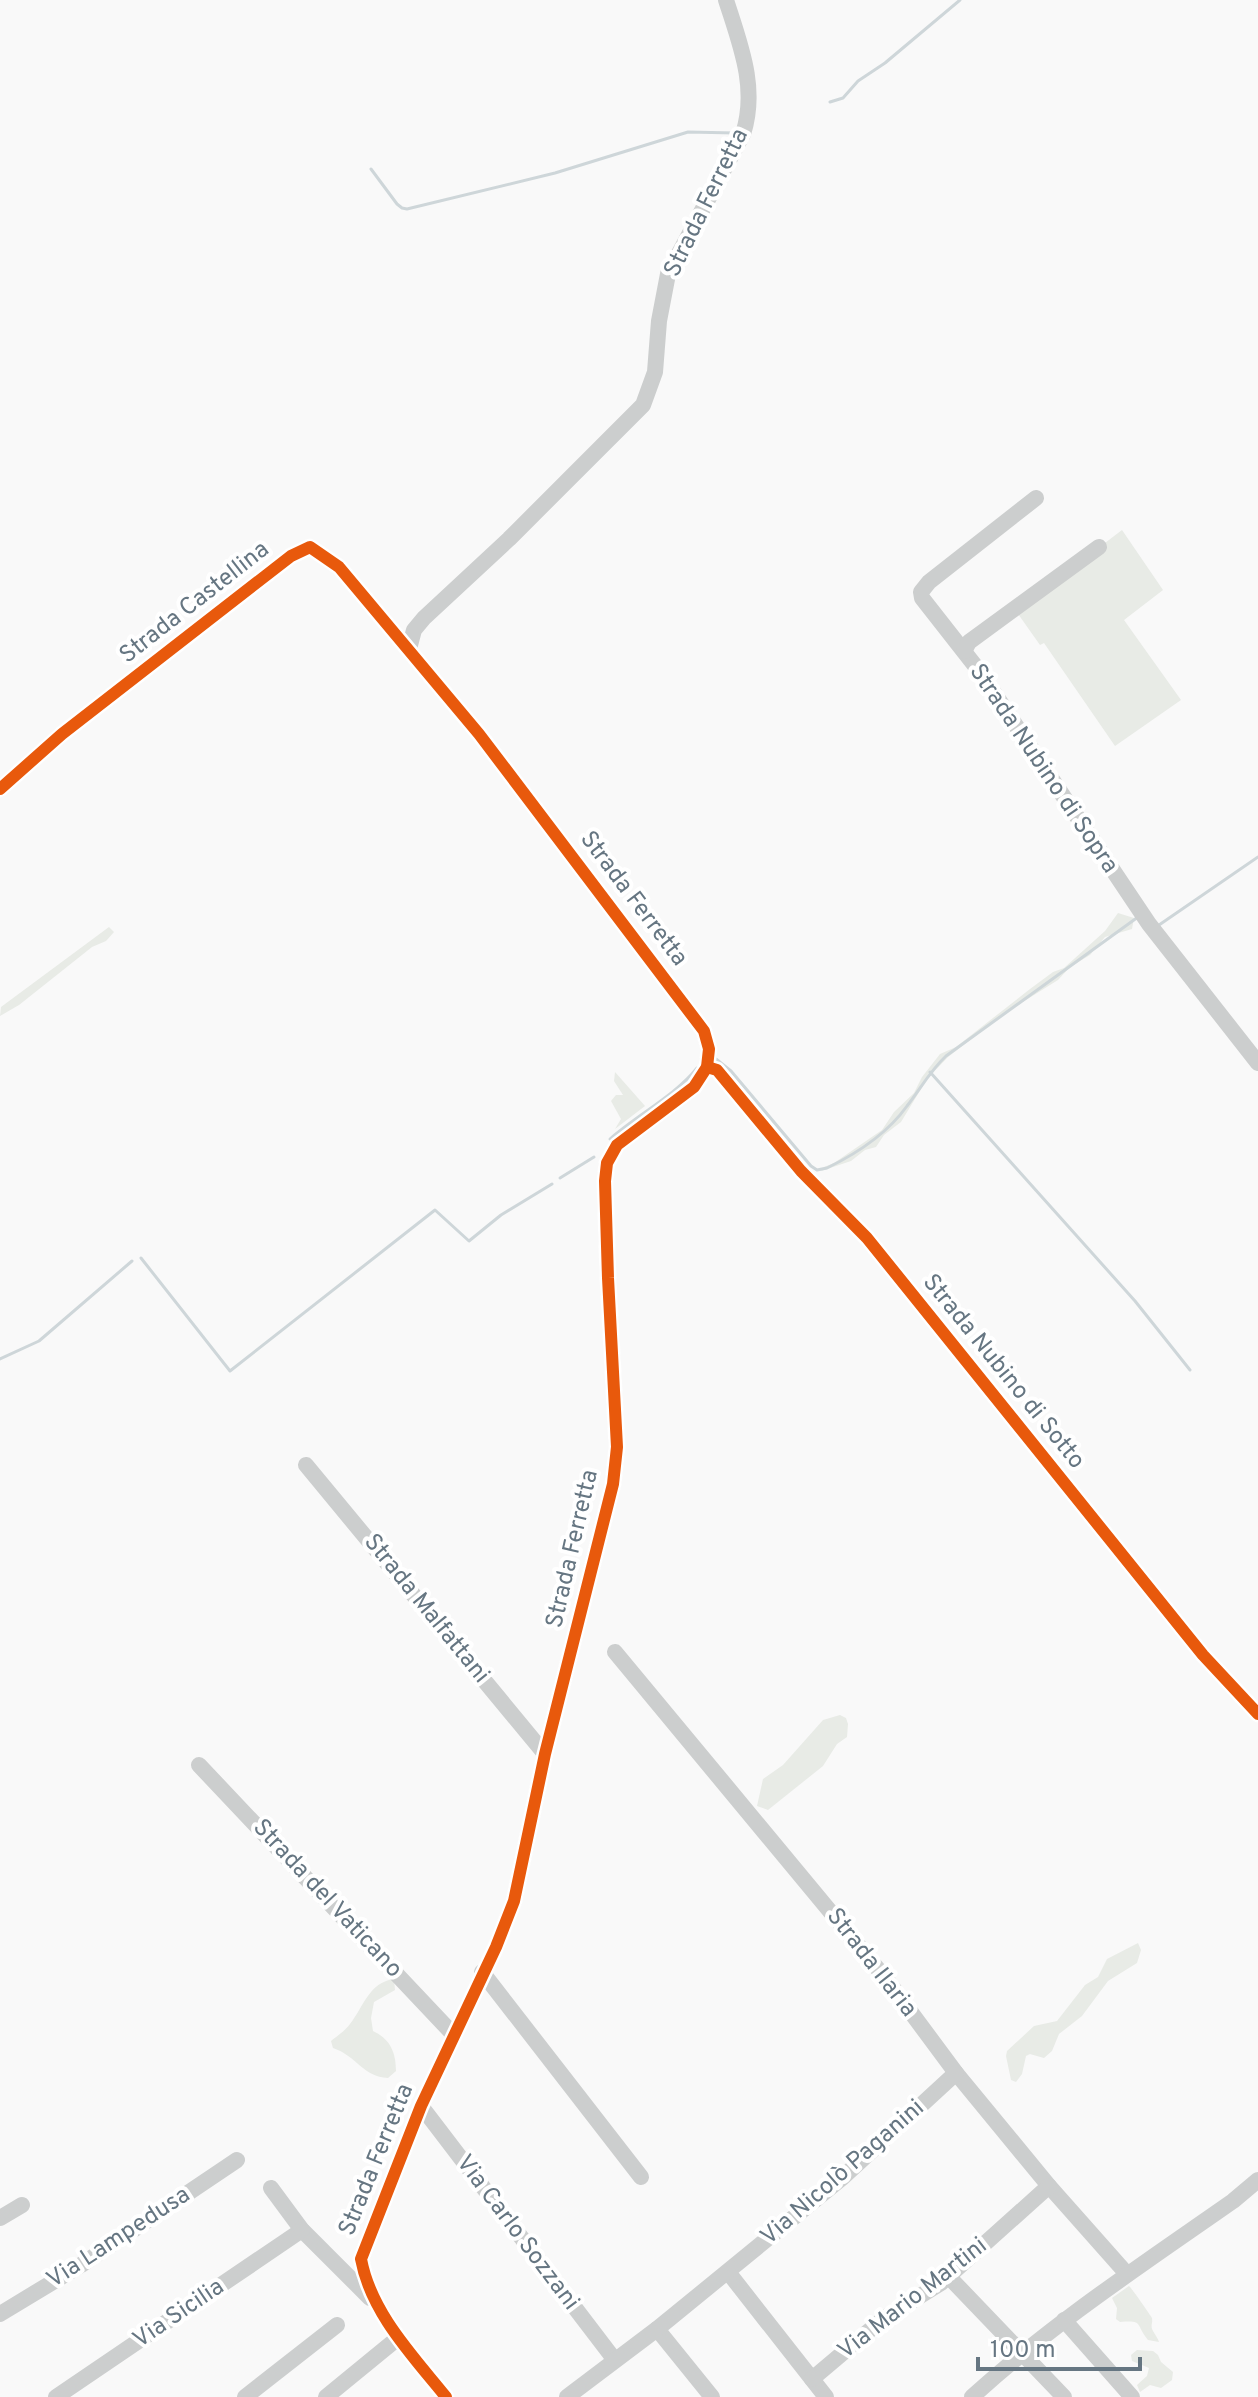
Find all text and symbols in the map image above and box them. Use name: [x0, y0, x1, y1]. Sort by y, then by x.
street label: Strada Ferretta: [658, 124, 756, 282]
street label: Strada Castellina: [114, 535, 276, 671]
street label: Strada Nubino di Sopra: [962, 659, 1124, 879]
street label: Strada Ferretta: [572, 826, 694, 972]
street label: Strada Nubino di Sotto: [915, 1268, 1091, 1476]
street label: Strada Ferretta: [540, 1467, 606, 1631]
street label: Strada Malfattani: [357, 1528, 495, 1690]
street label: Strada del Vaticano: [246, 1813, 408, 1985]
street label: Strada Ilaria: [819, 1903, 923, 2023]
street label: Strada Ferretta: [333, 2080, 421, 2240]
street label: Via Nicolò Paganini: [755, 2094, 931, 2252]
street label: Via Carlo Sozzani: [449, 2149, 585, 2317]
street label: Via Lampedusa: [42, 2181, 196, 2295]
street label: Via Mario Martini: [832, 2231, 994, 2367]
street label: Via Sicilia: [128, 2273, 230, 2355]
scale bar: [978, 2321, 1140, 2371]
text: 100 m: [990, 2336, 1056, 2366]

